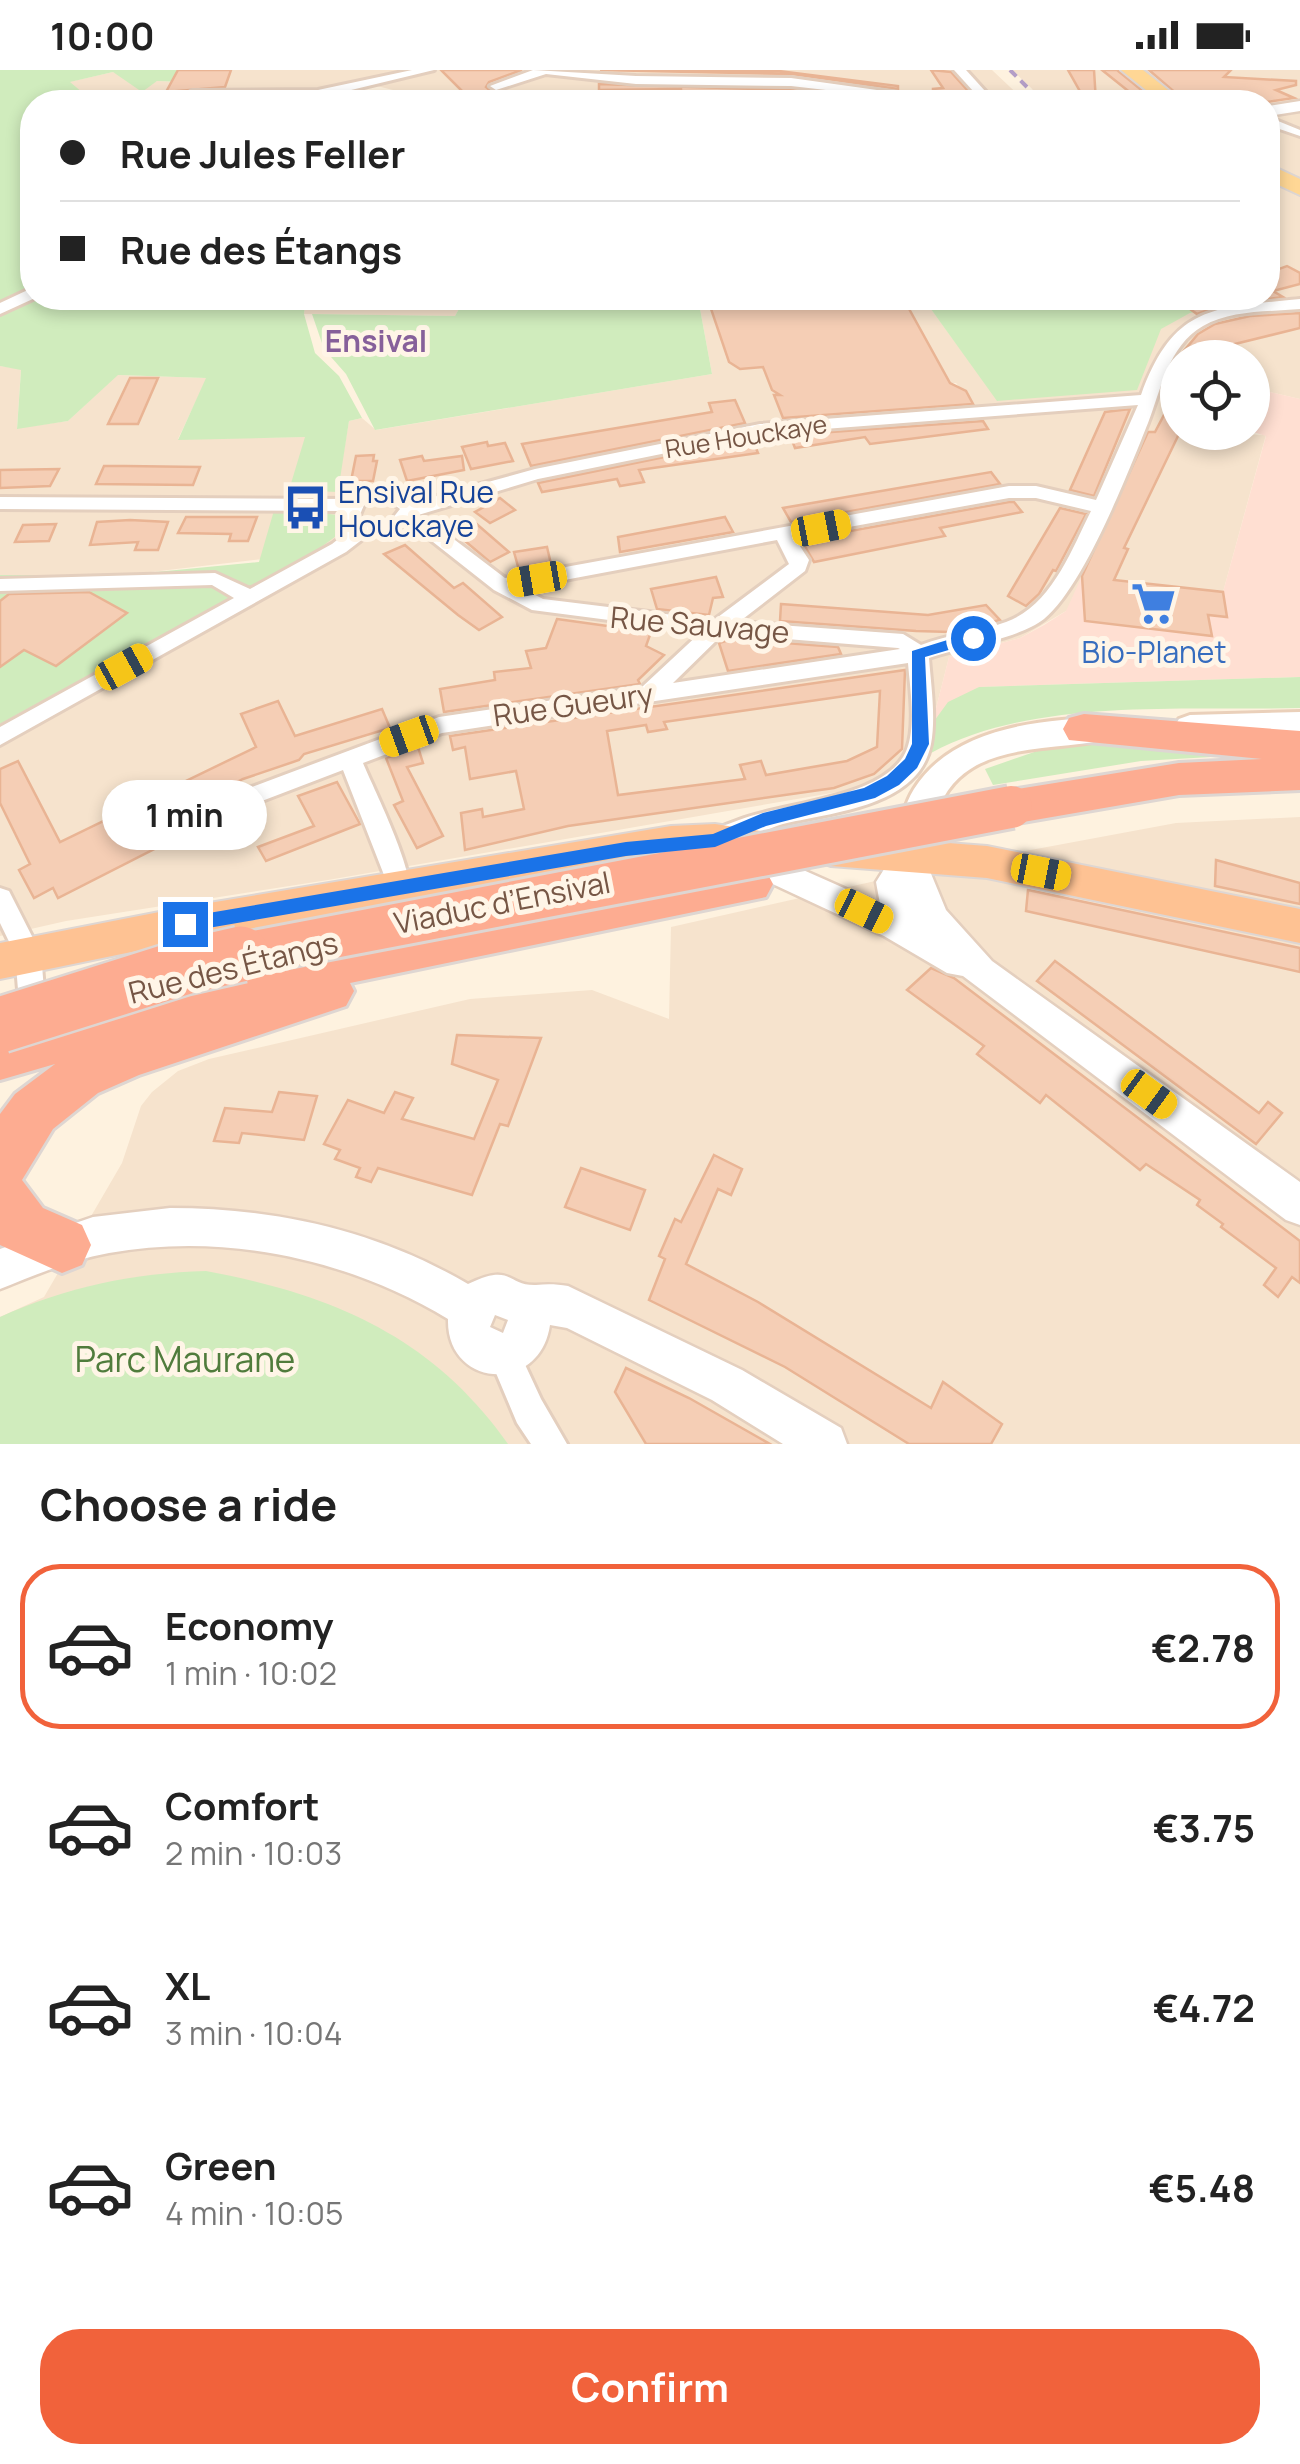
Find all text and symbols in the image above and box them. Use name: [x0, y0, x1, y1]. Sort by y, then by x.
text: 10:00: [50, 9, 155, 61]
text: Rue Jules Feller: [120, 127, 405, 179]
text: Rue des Étangs: [120, 223, 402, 275]
district label: Ensival: [325, 320, 427, 361]
map controls: [1160, 340, 1270, 450]
button: locate: [1160, 340, 1270, 450]
street label: Rue Houckaye: [662, 406, 830, 466]
place label: Ensival Rue Houckaye: [338, 471, 494, 546]
bus stop icon: Ensival Rue Houckaye: [281, 484, 329, 532]
car: [789, 508, 853, 548]
car: [505, 559, 569, 599]
supermarket icon: Bio-Planet: [1130, 580, 1178, 628]
street label: Rue Sauvage: [609, 596, 791, 652]
route start: [951, 616, 996, 661]
place label: Bio-Planet: [1082, 631, 1226, 672]
car: [90, 639, 158, 695]
street label: Rue Gueury: [490, 672, 656, 736]
car: [376, 712, 442, 760]
callout: 1 min: [102, 779, 268, 849]
text: 1 min: [145, 793, 224, 837]
car: [1009, 852, 1073, 892]
street label: Viaduc d’Ensival: [390, 861, 614, 943]
car: [830, 884, 898, 938]
route end: [163, 902, 208, 947]
street label: Rue des Étangs: [124, 921, 342, 1013]
car: [1116, 1064, 1182, 1124]
park label: Parc Maurane: [75, 1335, 295, 1383]
text: Choose a ride: [40, 1473, 337, 1535]
text: Economy: [165, 1599, 334, 1651]
icon: car: [45, 1602, 135, 1692]
text: €2.78: [1151, 1621, 1255, 1673]
text: 1 min · 10:02: [165, 1651, 337, 1695]
text: Comfort: [165, 1779, 319, 1831]
icon: car: [45, 1782, 135, 1872]
text: €3.75: [1153, 1801, 1255, 1853]
text: 2 min · 10:03: [165, 1831, 342, 1875]
text: XL: [165, 1959, 210, 2011]
icon: car: [45, 1962, 135, 2052]
text: €4.72: [1153, 1981, 1255, 2033]
text: 3 min · 10:04: [165, 2011, 343, 2055]
text: Green: [165, 2139, 277, 2191]
icon: car: [45, 2142, 135, 2232]
text: €5.48: [1149, 2161, 1255, 2213]
text: 4 min · 10:05: [165, 2191, 344, 2235]
button: Confirm: [40, 2329, 1260, 2444]

